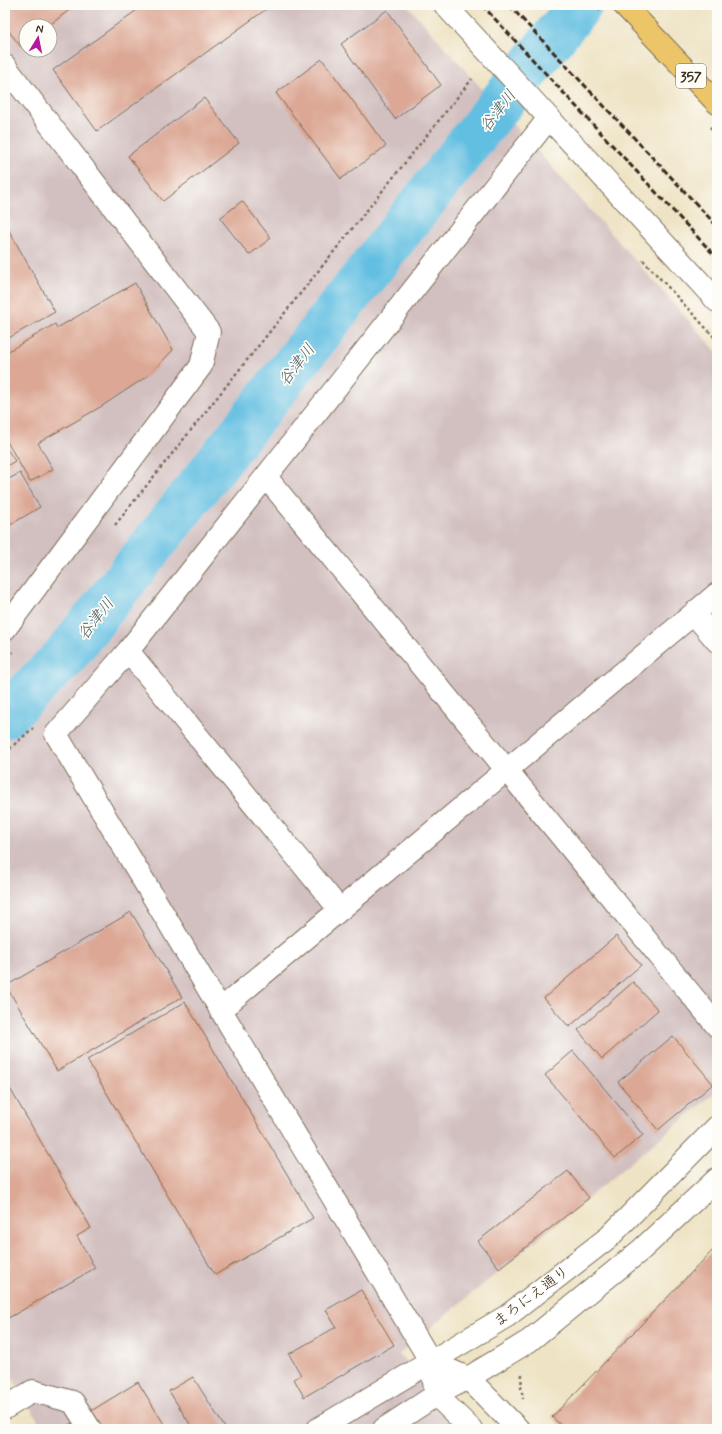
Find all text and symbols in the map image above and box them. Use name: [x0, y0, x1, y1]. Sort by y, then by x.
north arrow: [18, 18, 58, 58]
text: N: [35, 22, 44, 37]
road number: 357: [676, 64, 706, 88]
water label: 谷津川: [475, 86, 521, 136]
water label: 谷津川: [274, 340, 320, 390]
water label: 谷津川: [73, 594, 119, 644]
street label: まろにえ通り: [490, 1262, 574, 1332]

